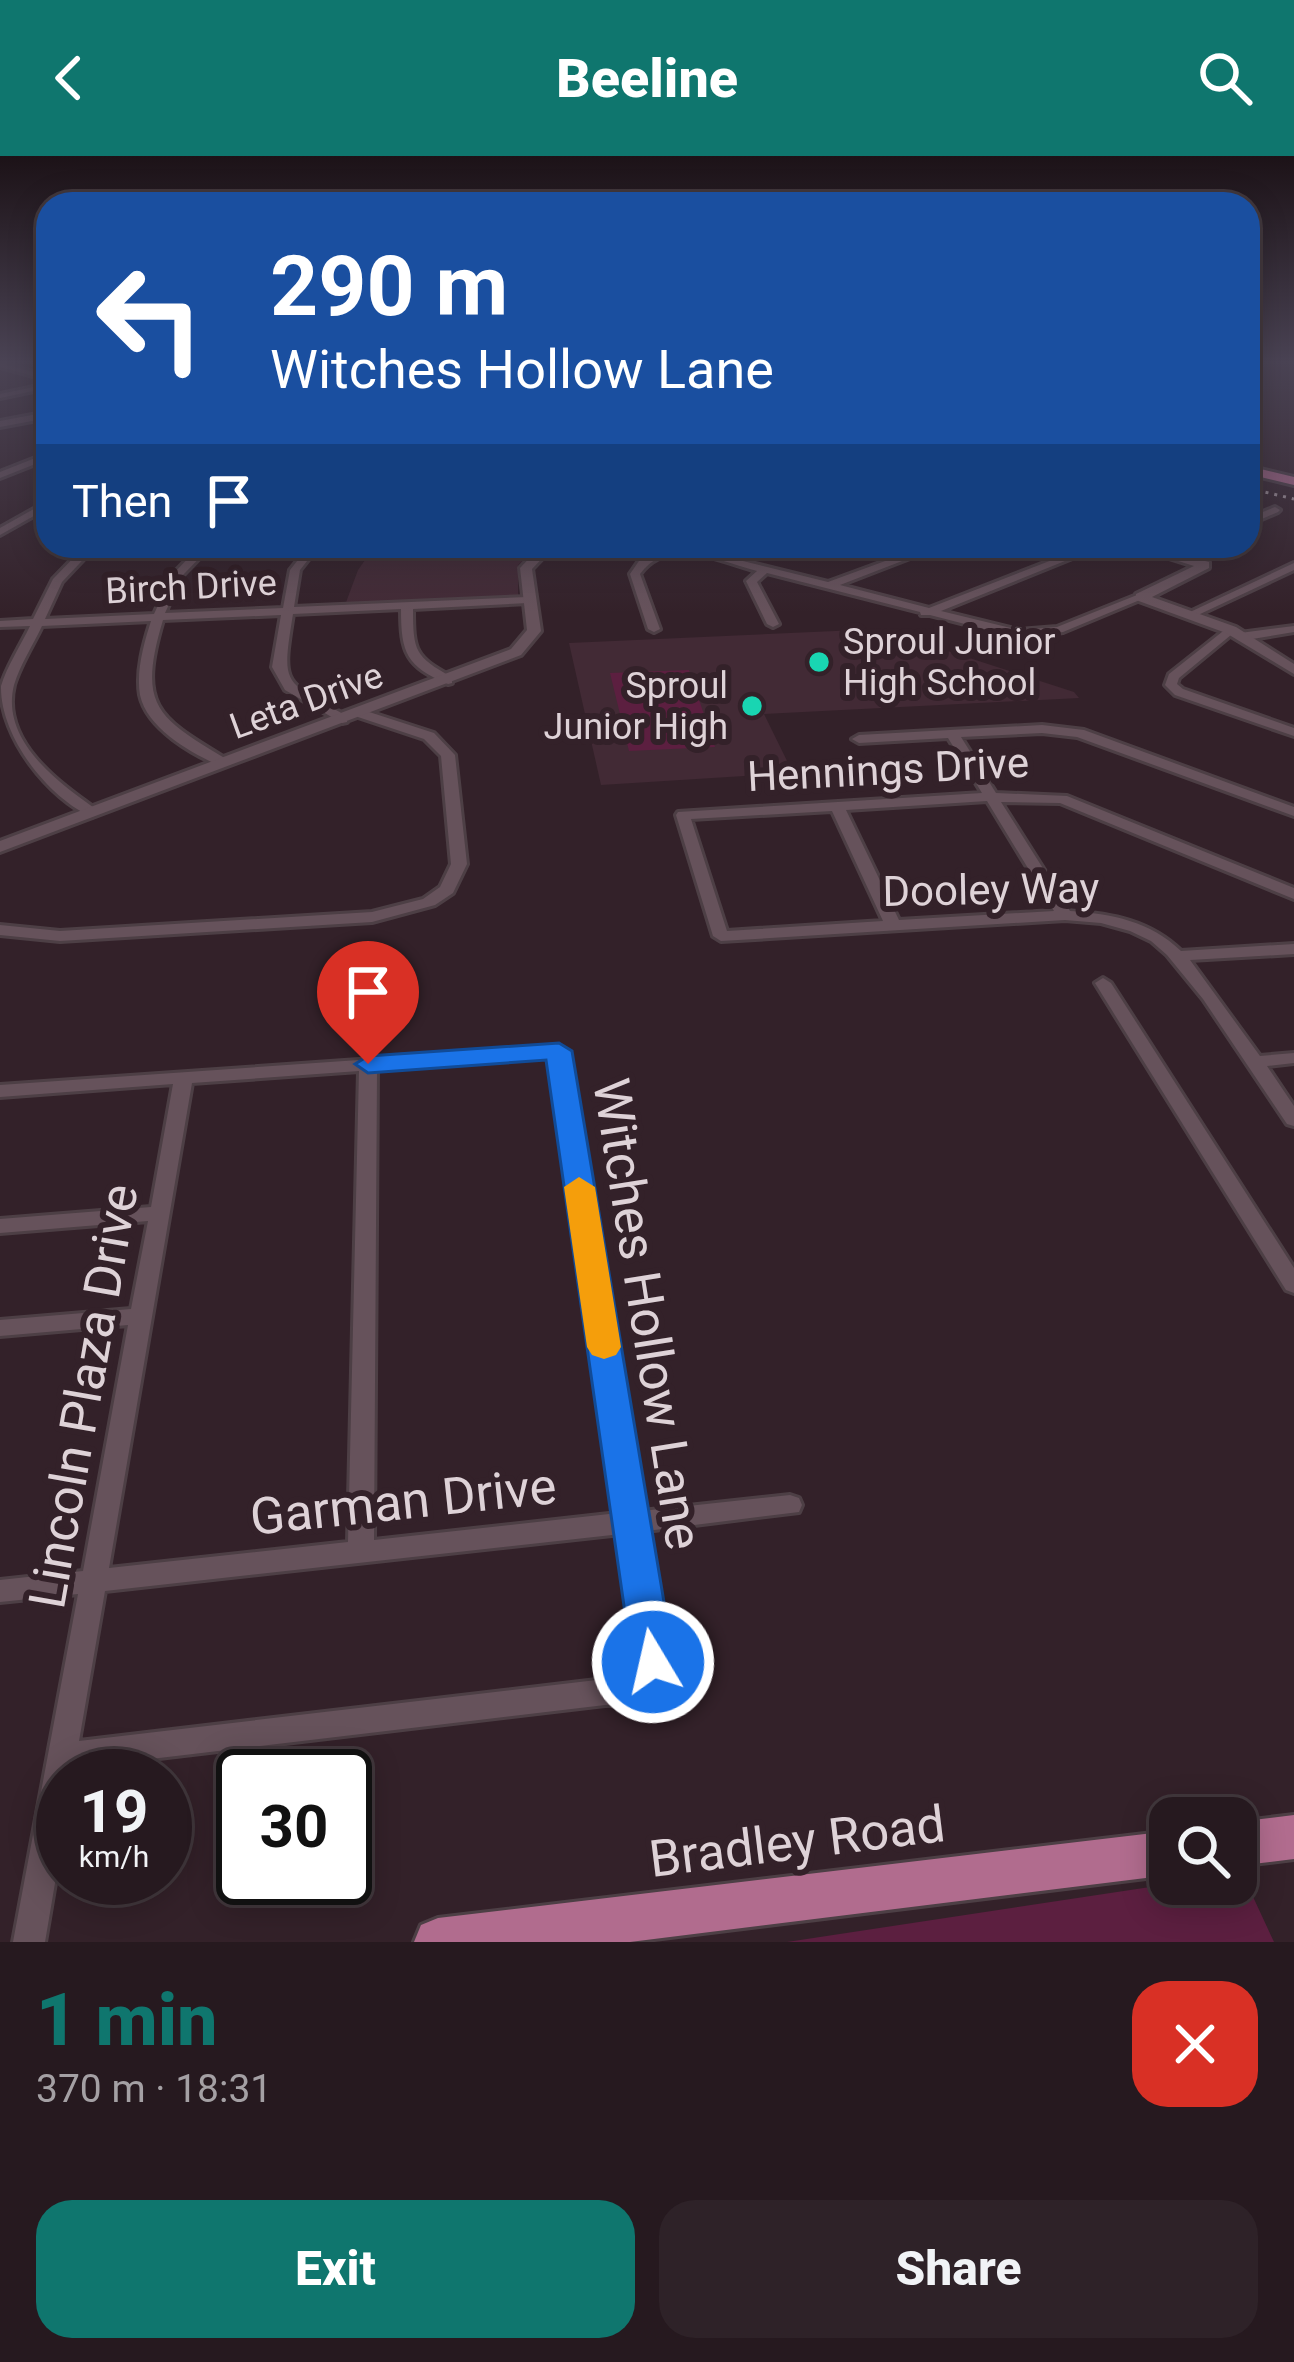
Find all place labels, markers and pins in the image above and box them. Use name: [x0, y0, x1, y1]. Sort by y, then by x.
place label: Sproul Junior High School: [843, 621, 1056, 704]
marker: Sproul Junior High School: [806, 649, 832, 675]
place label: Sproul Junior High: [544, 665, 728, 748]
marker: Sproul Junior High: [739, 693, 765, 719]
pin: [317, 941, 419, 1064]

